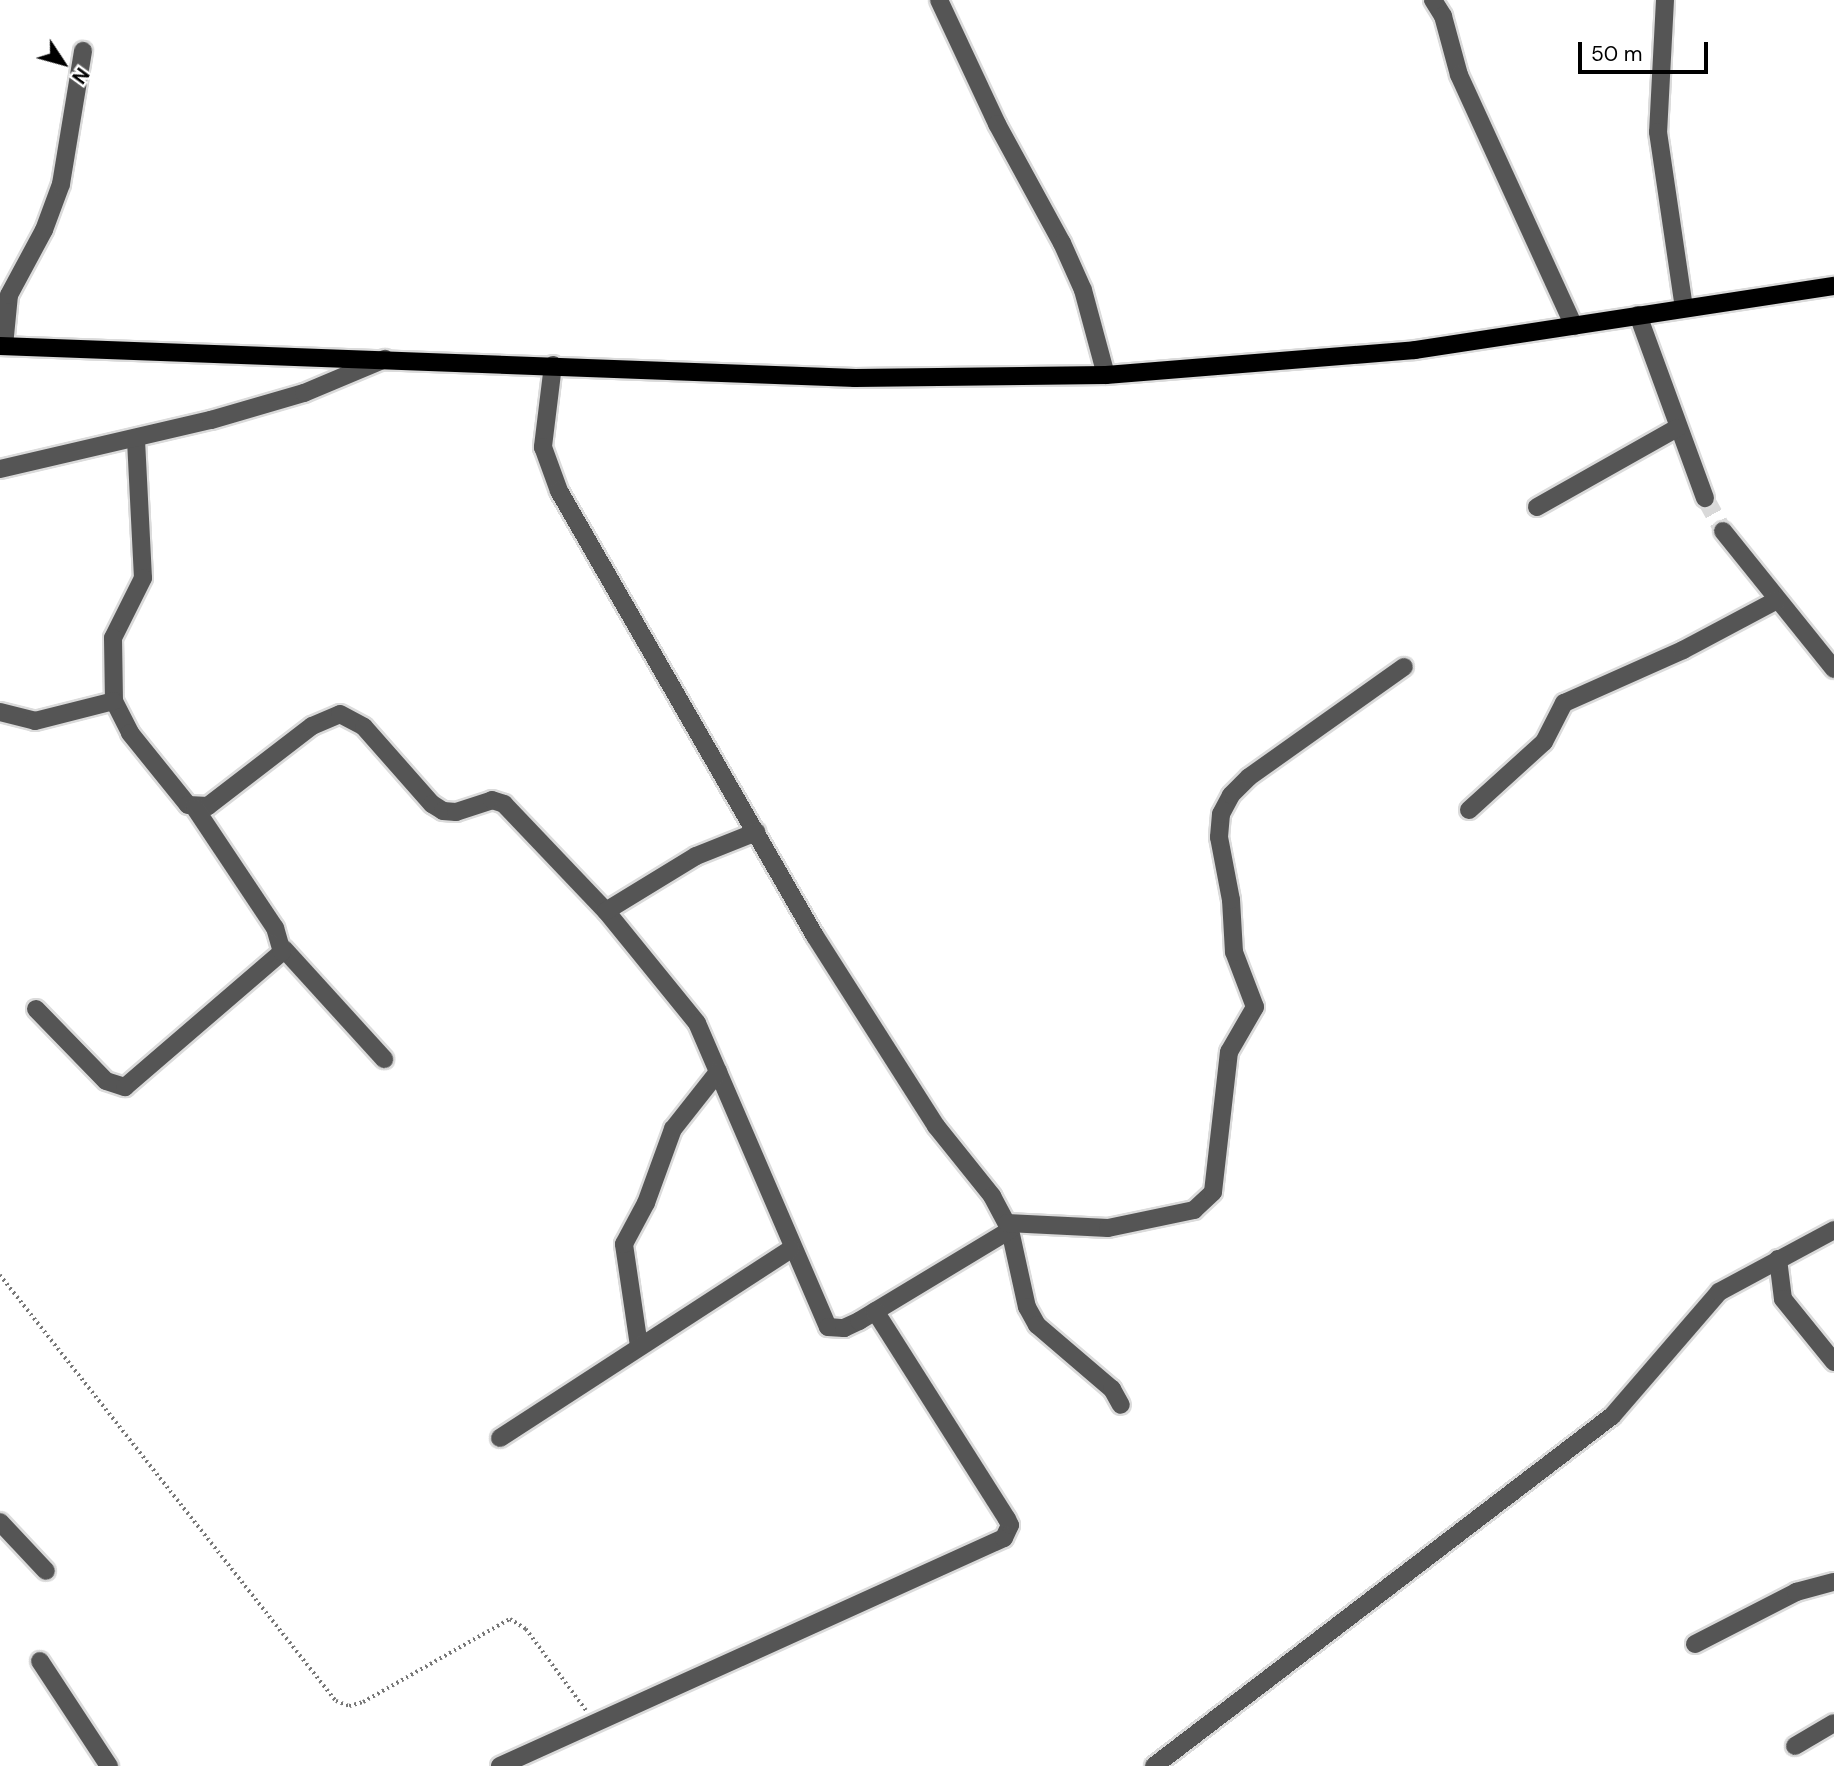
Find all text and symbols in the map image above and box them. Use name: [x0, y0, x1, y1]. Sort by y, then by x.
north arrow: [28, 28, 98, 98]
scale bar: [1582, 28, 1712, 72]
text: 50 m: [1591, 40, 1642, 68]
text: N: [66, 63, 95, 89]

